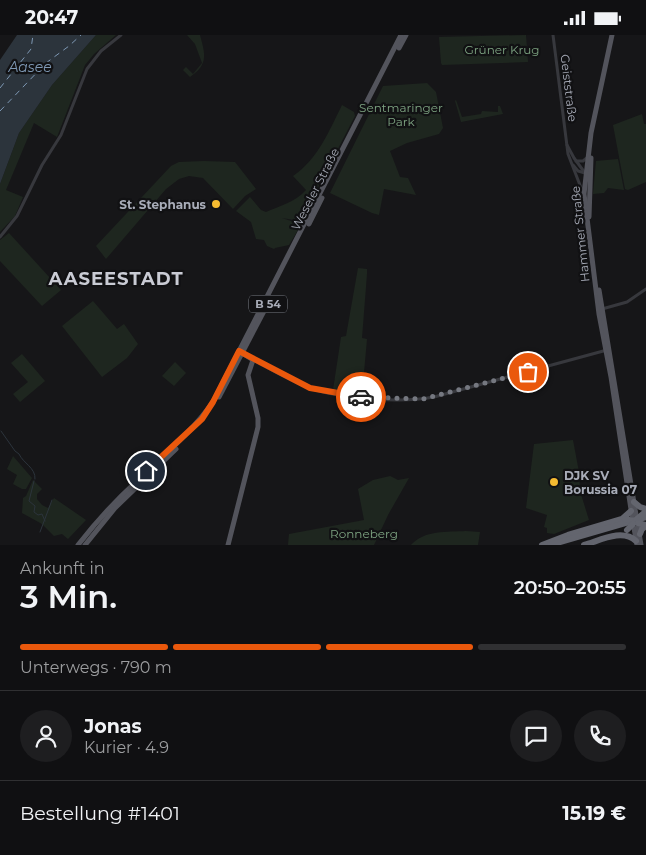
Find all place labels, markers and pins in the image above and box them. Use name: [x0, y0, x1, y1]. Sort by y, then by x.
place label: St. Stephanus: [119, 197, 207, 212]
marker: St. Stephanus: [210, 198, 222, 210]
pin: [507, 351, 549, 393]
pin: [125, 450, 167, 492]
place label: DJK SV Borussia 07: [564, 468, 638, 497]
marker: DJK SV Borussia 07: [548, 476, 560, 488]

